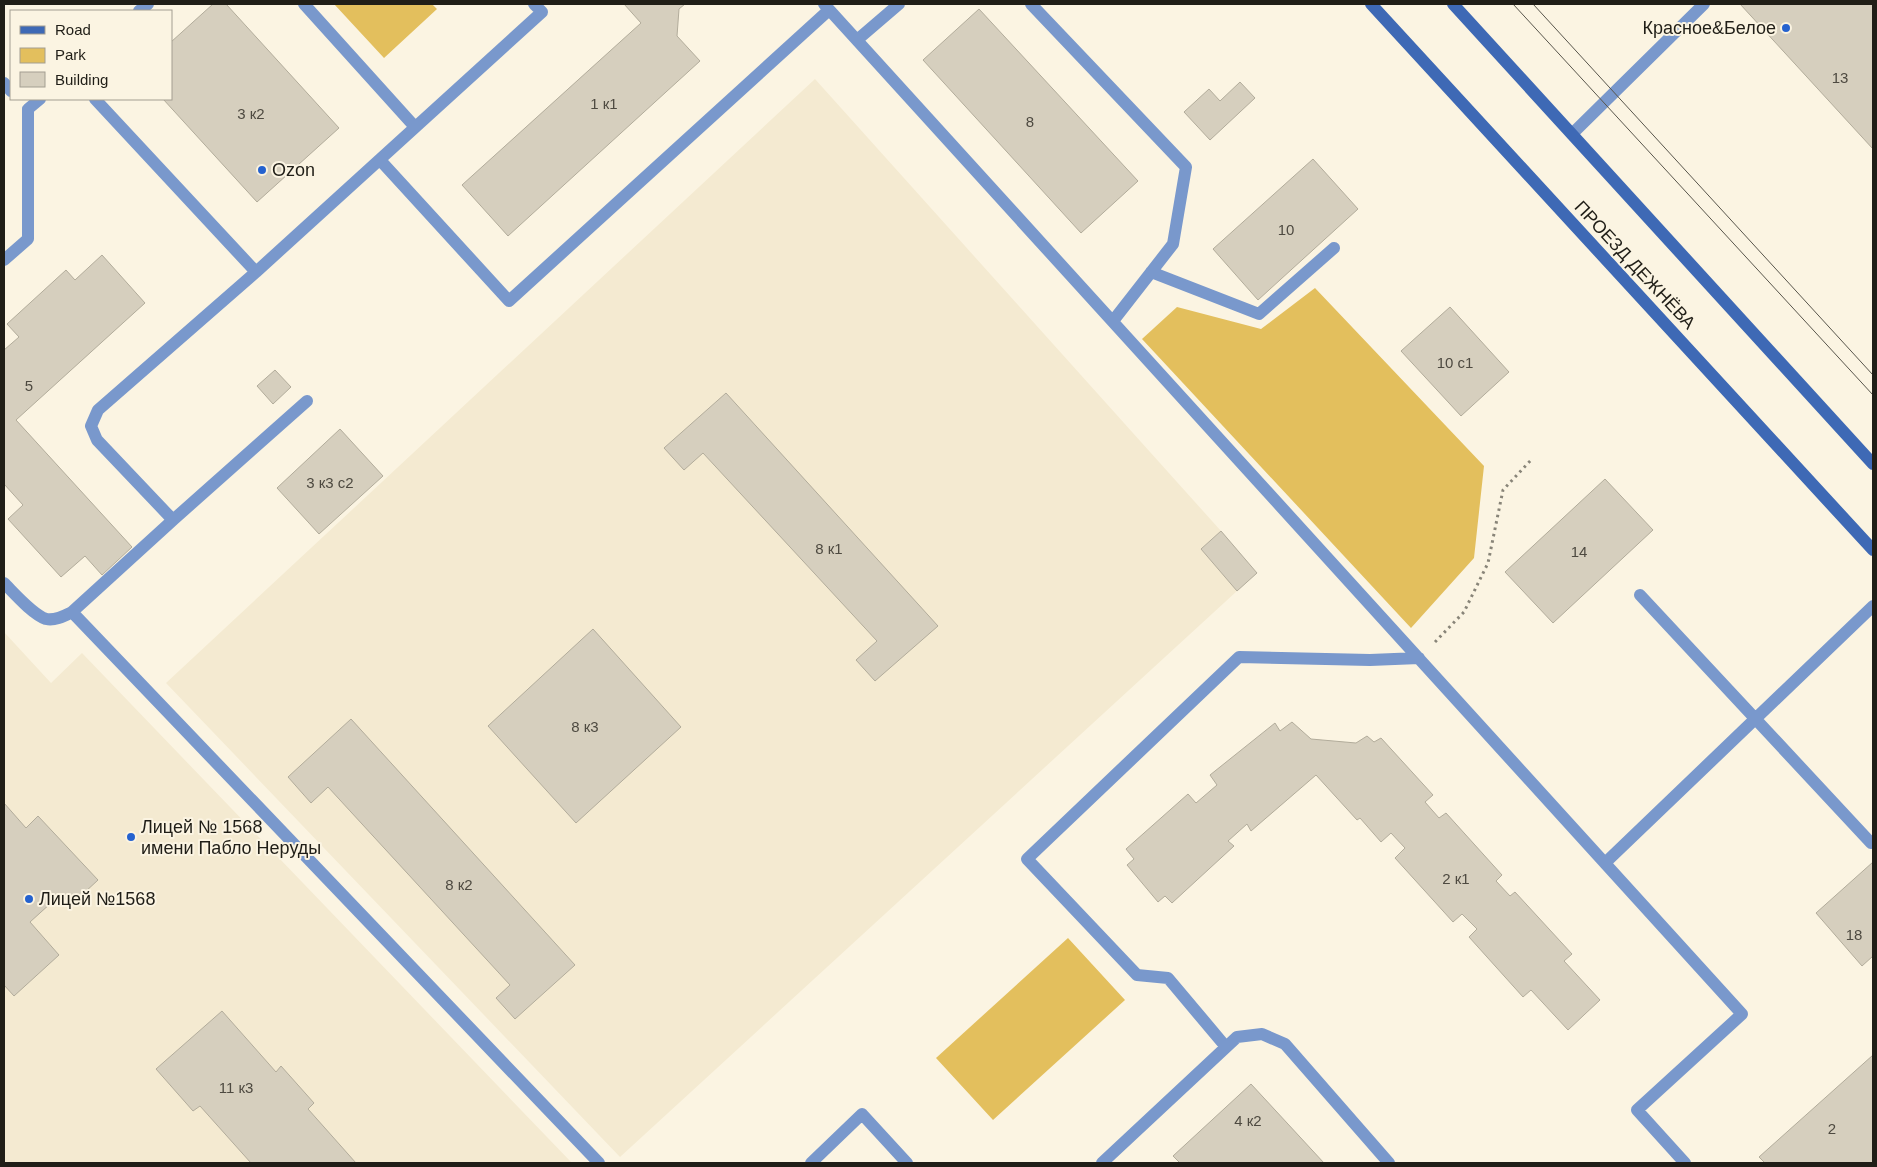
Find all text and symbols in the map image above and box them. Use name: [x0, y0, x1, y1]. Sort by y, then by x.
legend: [10, 10, 172, 100]
place label: Красное&Белое: [1643, 18, 1776, 38]
text: Road: [55, 21, 91, 38]
marker: Красное&Белое: [1780, 22, 1792, 34]
text: Park: [55, 46, 86, 63]
house number: 13: [1832, 69, 1848, 86]
text: Building: [55, 71, 108, 88]
house number: 1 к1: [590, 95, 618, 112]
house number: 3 к2: [237, 105, 265, 122]
house number: 8: [1026, 113, 1034, 130]
place label: Ozon: [272, 160, 315, 180]
marker: Ozon: [256, 164, 268, 176]
street label: ПРОЕЗД ДЕЖНЁВА: [1571, 197, 1699, 333]
house number: 10: [1278, 221, 1294, 238]
house number: 10 с1: [1437, 354, 1473, 371]
house number: 5: [25, 377, 33, 394]
house number: 3 к3 с2: [306, 474, 354, 491]
house number: 8 к1: [815, 540, 843, 557]
house number: 14: [1571, 543, 1587, 560]
house number: 8 к3: [571, 718, 599, 735]
place label: Лицей № 1568 имени Пабло Неруды: [141, 817, 321, 858]
marker: Лицей № 1568 имени Пабло Неруды: [125, 831, 137, 843]
house number: 2 к1: [1442, 870, 1470, 887]
house number: 8 к2: [445, 876, 473, 893]
place label: Лицей №1568: [39, 889, 155, 909]
marker: Лицей №1568: [23, 893, 35, 905]
house number: 18: [1846, 926, 1862, 943]
house number: 11 к3: [219, 1079, 253, 1096]
house number: 4 к2: [1234, 1112, 1262, 1129]
house number: 2: [1828, 1120, 1836, 1137]

